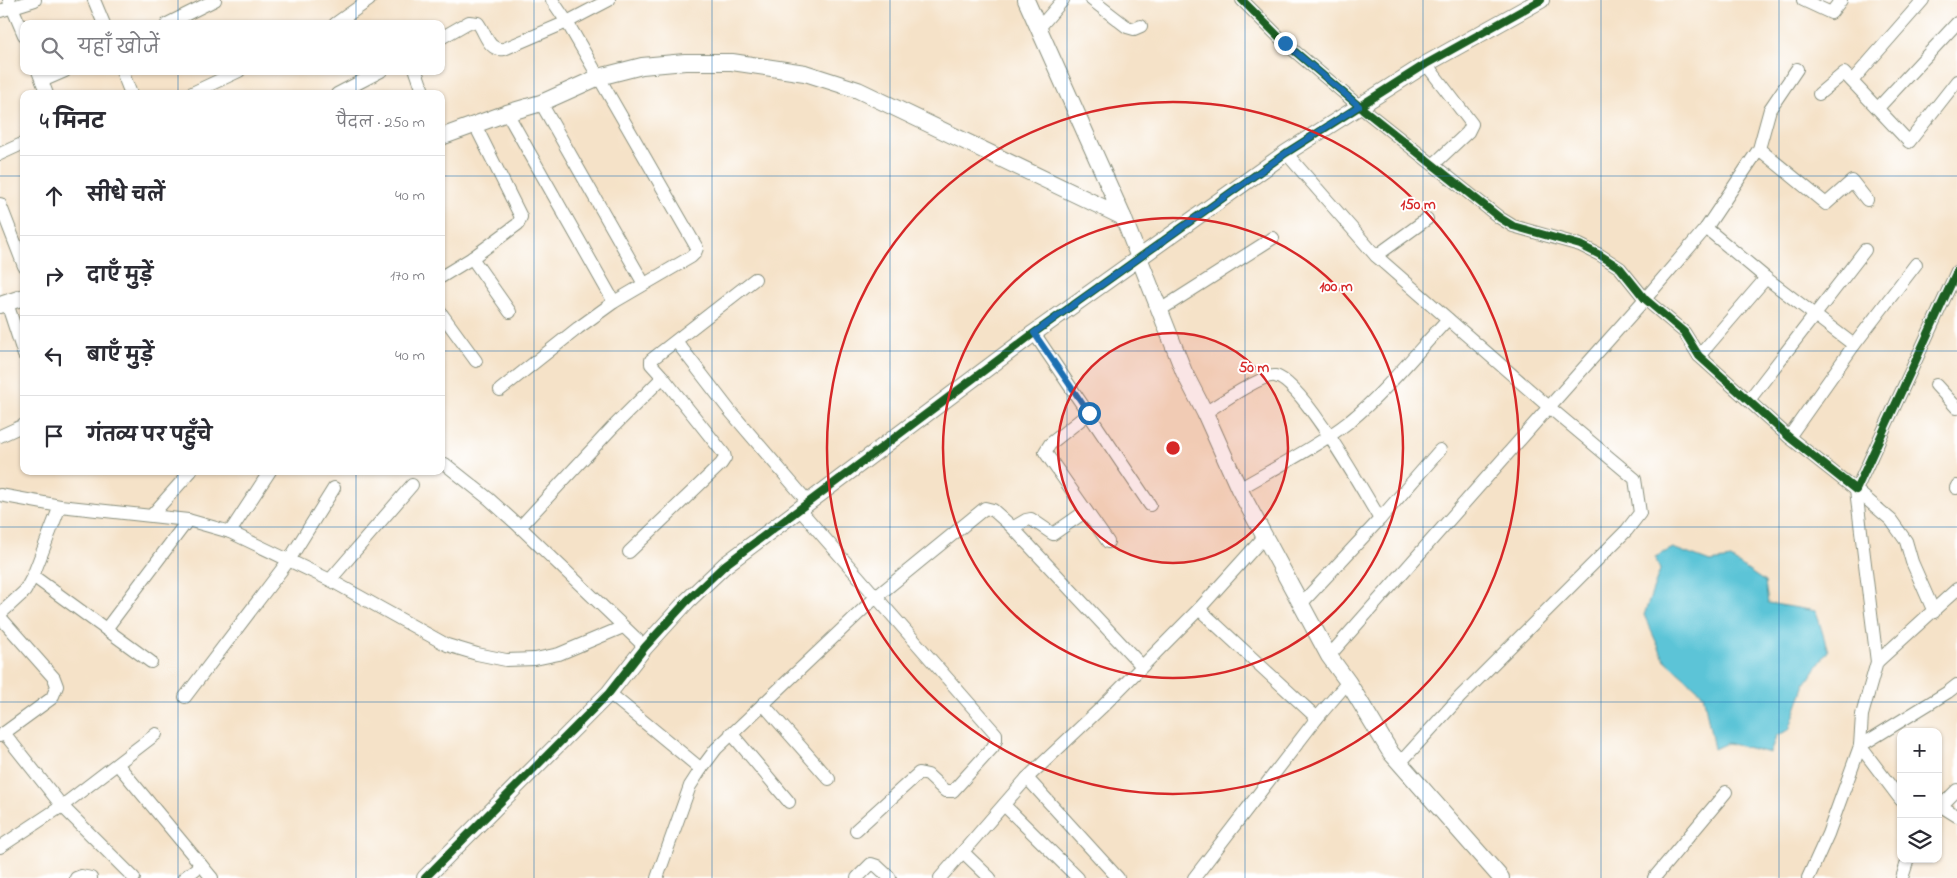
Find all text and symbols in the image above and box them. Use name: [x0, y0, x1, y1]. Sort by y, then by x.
search box: [20, 20, 445, 75]
route end: [1274, 32, 1297, 55]
icon: search: [38, 34, 66, 62]
text: यहाँ खोजें: [78, 35, 160, 62]
text: 4 मिनट: [40, 108, 105, 138]
text: पैदल · 250 m: [336, 111, 425, 135]
icon: ahead: [40, 182, 68, 210]
text: सीधे चलें: [87, 183, 165, 210]
text: 40 m: [395, 184, 425, 208]
text: 150 m: [1400, 194, 1436, 216]
icon: right: [40, 262, 68, 290]
text: दाएँ मुड़ें: [87, 263, 153, 290]
text: 170 m: [390, 264, 425, 288]
text: 100 m: [1319, 276, 1353, 298]
icon: left: [40, 342, 68, 370]
text: बाएँ मुड़ें: [87, 343, 154, 370]
text: 40 m: [395, 344, 425, 368]
text: 50 m: [1239, 357, 1270, 379]
route start: [1078, 402, 1101, 425]
icon: arrive: [40, 422, 68, 450]
text: गंतव्य पर पहुँचे: [87, 423, 212, 450]
centre of rings: [1164, 439, 1182, 457]
map controls: [1897, 728, 1942, 863]
button: +: [1897, 728, 1942, 773]
button: −: [1897, 773, 1942, 818]
button: layers: [1897, 818, 1942, 863]

